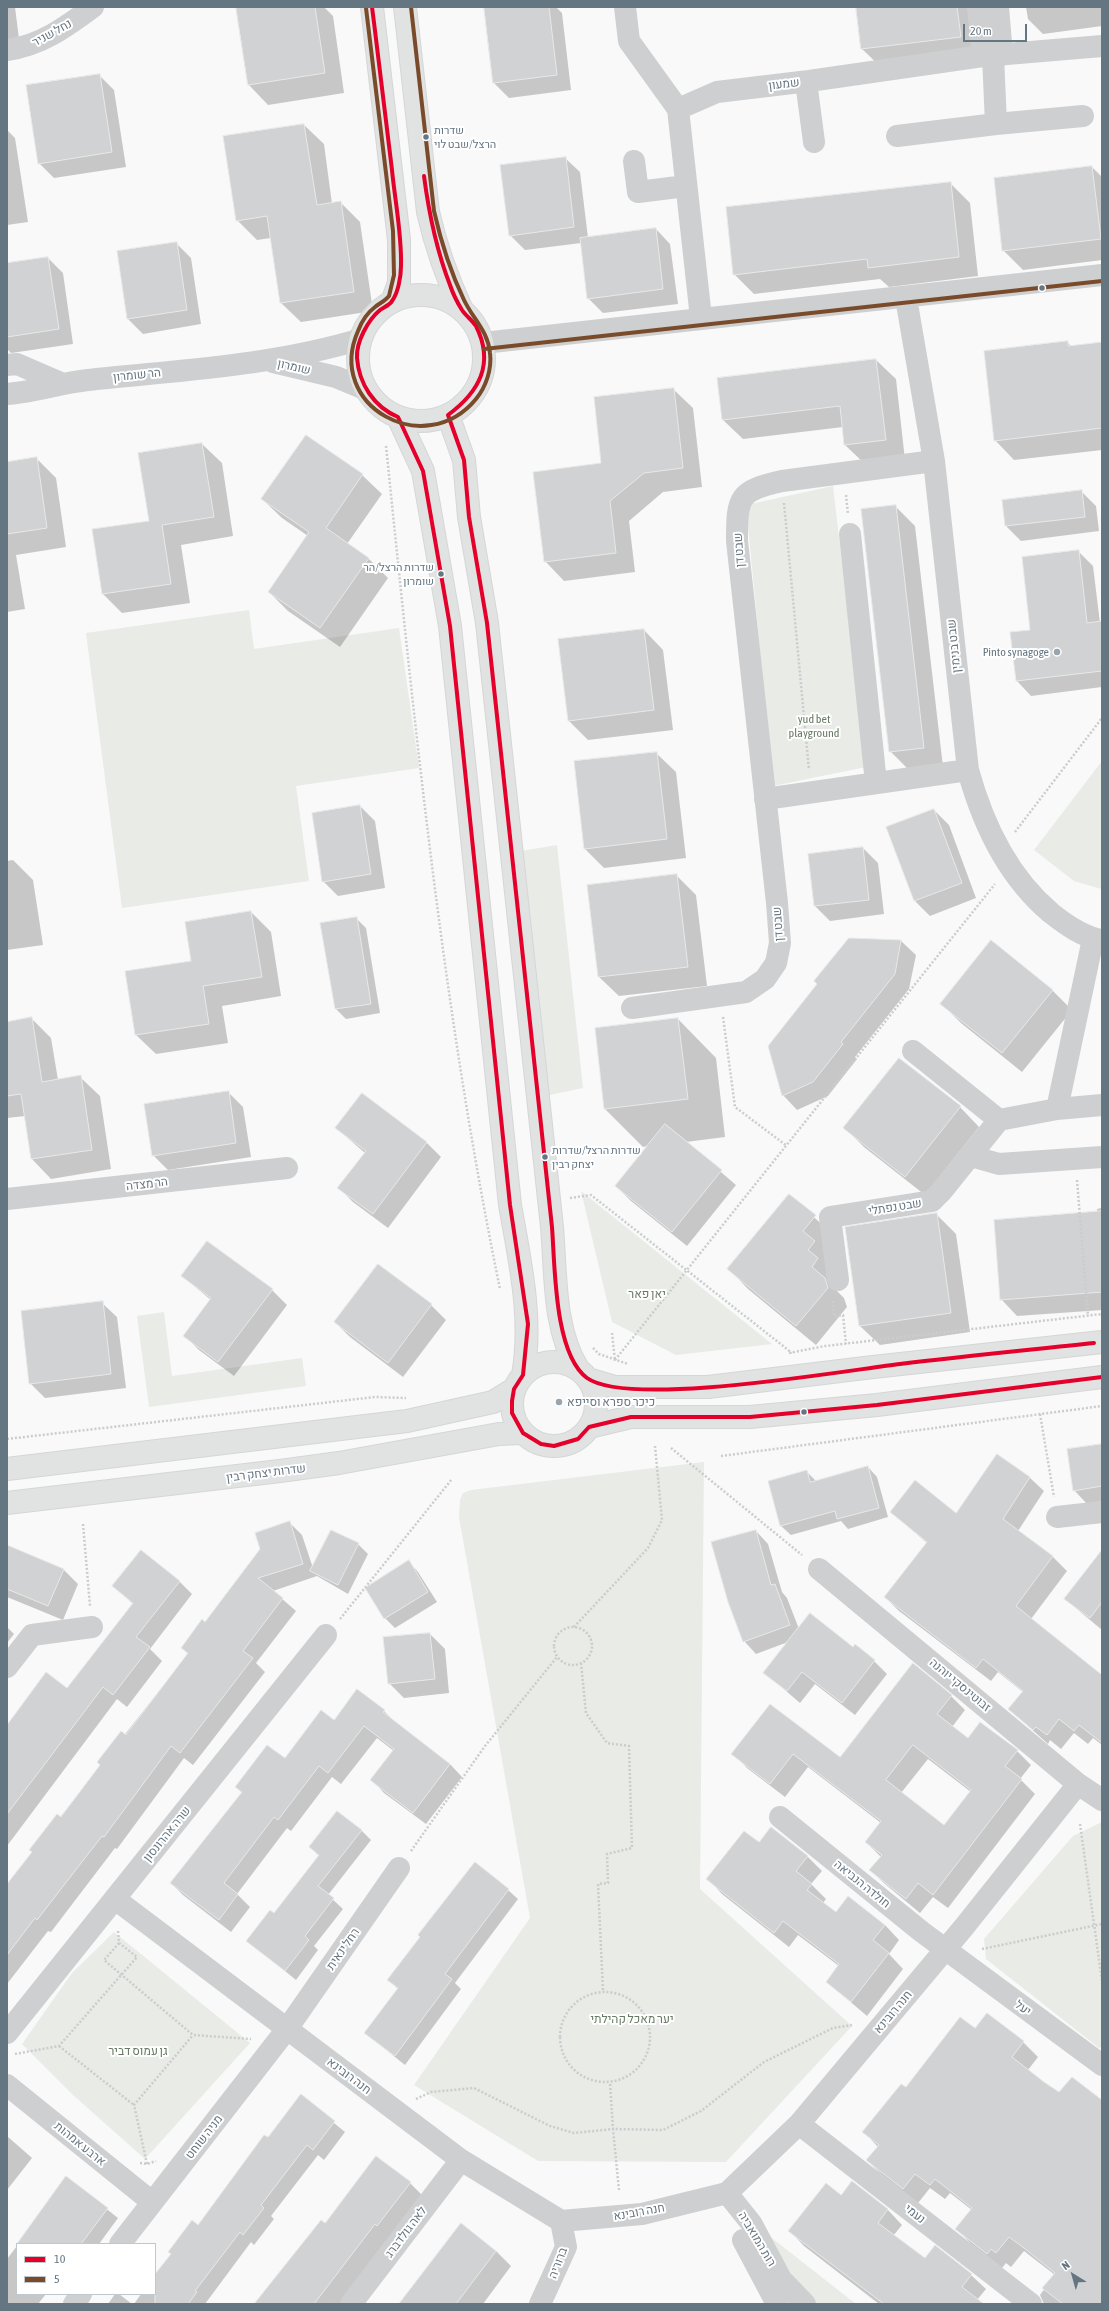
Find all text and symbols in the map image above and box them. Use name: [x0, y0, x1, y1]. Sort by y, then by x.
street label: נחל שניר: [30, 16, 74, 50]
scale bar: [965, 16, 1029, 42]
text: 20 m: [970, 24, 992, 38]
street label: שמעון: [768, 75, 800, 93]
place label: שדרות הרצל/שבט לוי: [434, 124, 496, 150]
marker: שדרות הרצל/שבט לוי: [421, 132, 431, 142]
unlabelled marker: [1037, 283, 1047, 293]
street label: שומרון: [276, 356, 312, 378]
street label: הר שומרון: [112, 365, 162, 385]
street label: שבט דן: [731, 532, 747, 568]
place label: שדרות הרצל/הר שומרון: [363, 561, 434, 587]
marker: שדרות הרצל/הר שומרון: [436, 569, 446, 579]
street label: שבט בנימין: [944, 618, 964, 674]
place label: Pinto synagoge: [983, 645, 1049, 659]
marker: Pinto synagoge: [1052, 647, 1062, 657]
park label: yud bet playground: [788, 712, 840, 740]
street label: שבט דן: [770, 906, 786, 942]
place label: שדרות הרצל/שדרות יצחק רבין: [552, 1144, 641, 1170]
marker: שדרות הרצל/שדרות יצחק רבין: [540, 1152, 550, 1162]
street label: הר מצדה: [125, 1174, 169, 1194]
street label: שבט נפתלי: [867, 1196, 923, 1218]
park label: יאן פאר: [628, 1287, 666, 1301]
place label: כיכר ספרא וסייפא: [567, 1395, 655, 1409]
marker: כיכר ספרא וסייפא: [554, 1397, 564, 1407]
unlabelled marker: [799, 1407, 809, 1417]
street label: שדרות יצחק רבין: [225, 1461, 307, 1485]
street label: זבוטינסקי יוהנה: [926, 1655, 994, 1715]
street label: שרה אהרונסון: [140, 1803, 194, 1865]
street label: חולדה הנביאה: [831, 1857, 893, 1911]
street label: רחל ינאית: [323, 1925, 363, 1973]
street label: חנה רובינא: [871, 1988, 915, 2036]
street label: יעל: [1012, 1997, 1034, 2019]
park label: יער מאכל קהילתי: [590, 2012, 674, 2026]
park label: גן עמוס דביר: [108, 2044, 168, 2058]
street label: חנה רובינא: [324, 2055, 374, 2097]
street label: מניה שוחט: [182, 2112, 226, 2162]
street label: ארבע אמהות: [51, 2119, 109, 2169]
street label: חנה רובינא: [612, 2200, 666, 2224]
street label: נעמי: [902, 2201, 928, 2227]
street label: לאה גולדברג: [382, 2204, 430, 2260]
street label: רות המואביה: [735, 2209, 779, 2269]
legend: [16, 2243, 156, 2295]
street label: ברוריה: [545, 2245, 571, 2281]
text: 10: [54, 2252, 65, 2266]
north arrow: [1053, 2255, 1093, 2295]
text: N: [1060, 2259, 1072, 2272]
text: 5: [54, 2272, 60, 2286]

